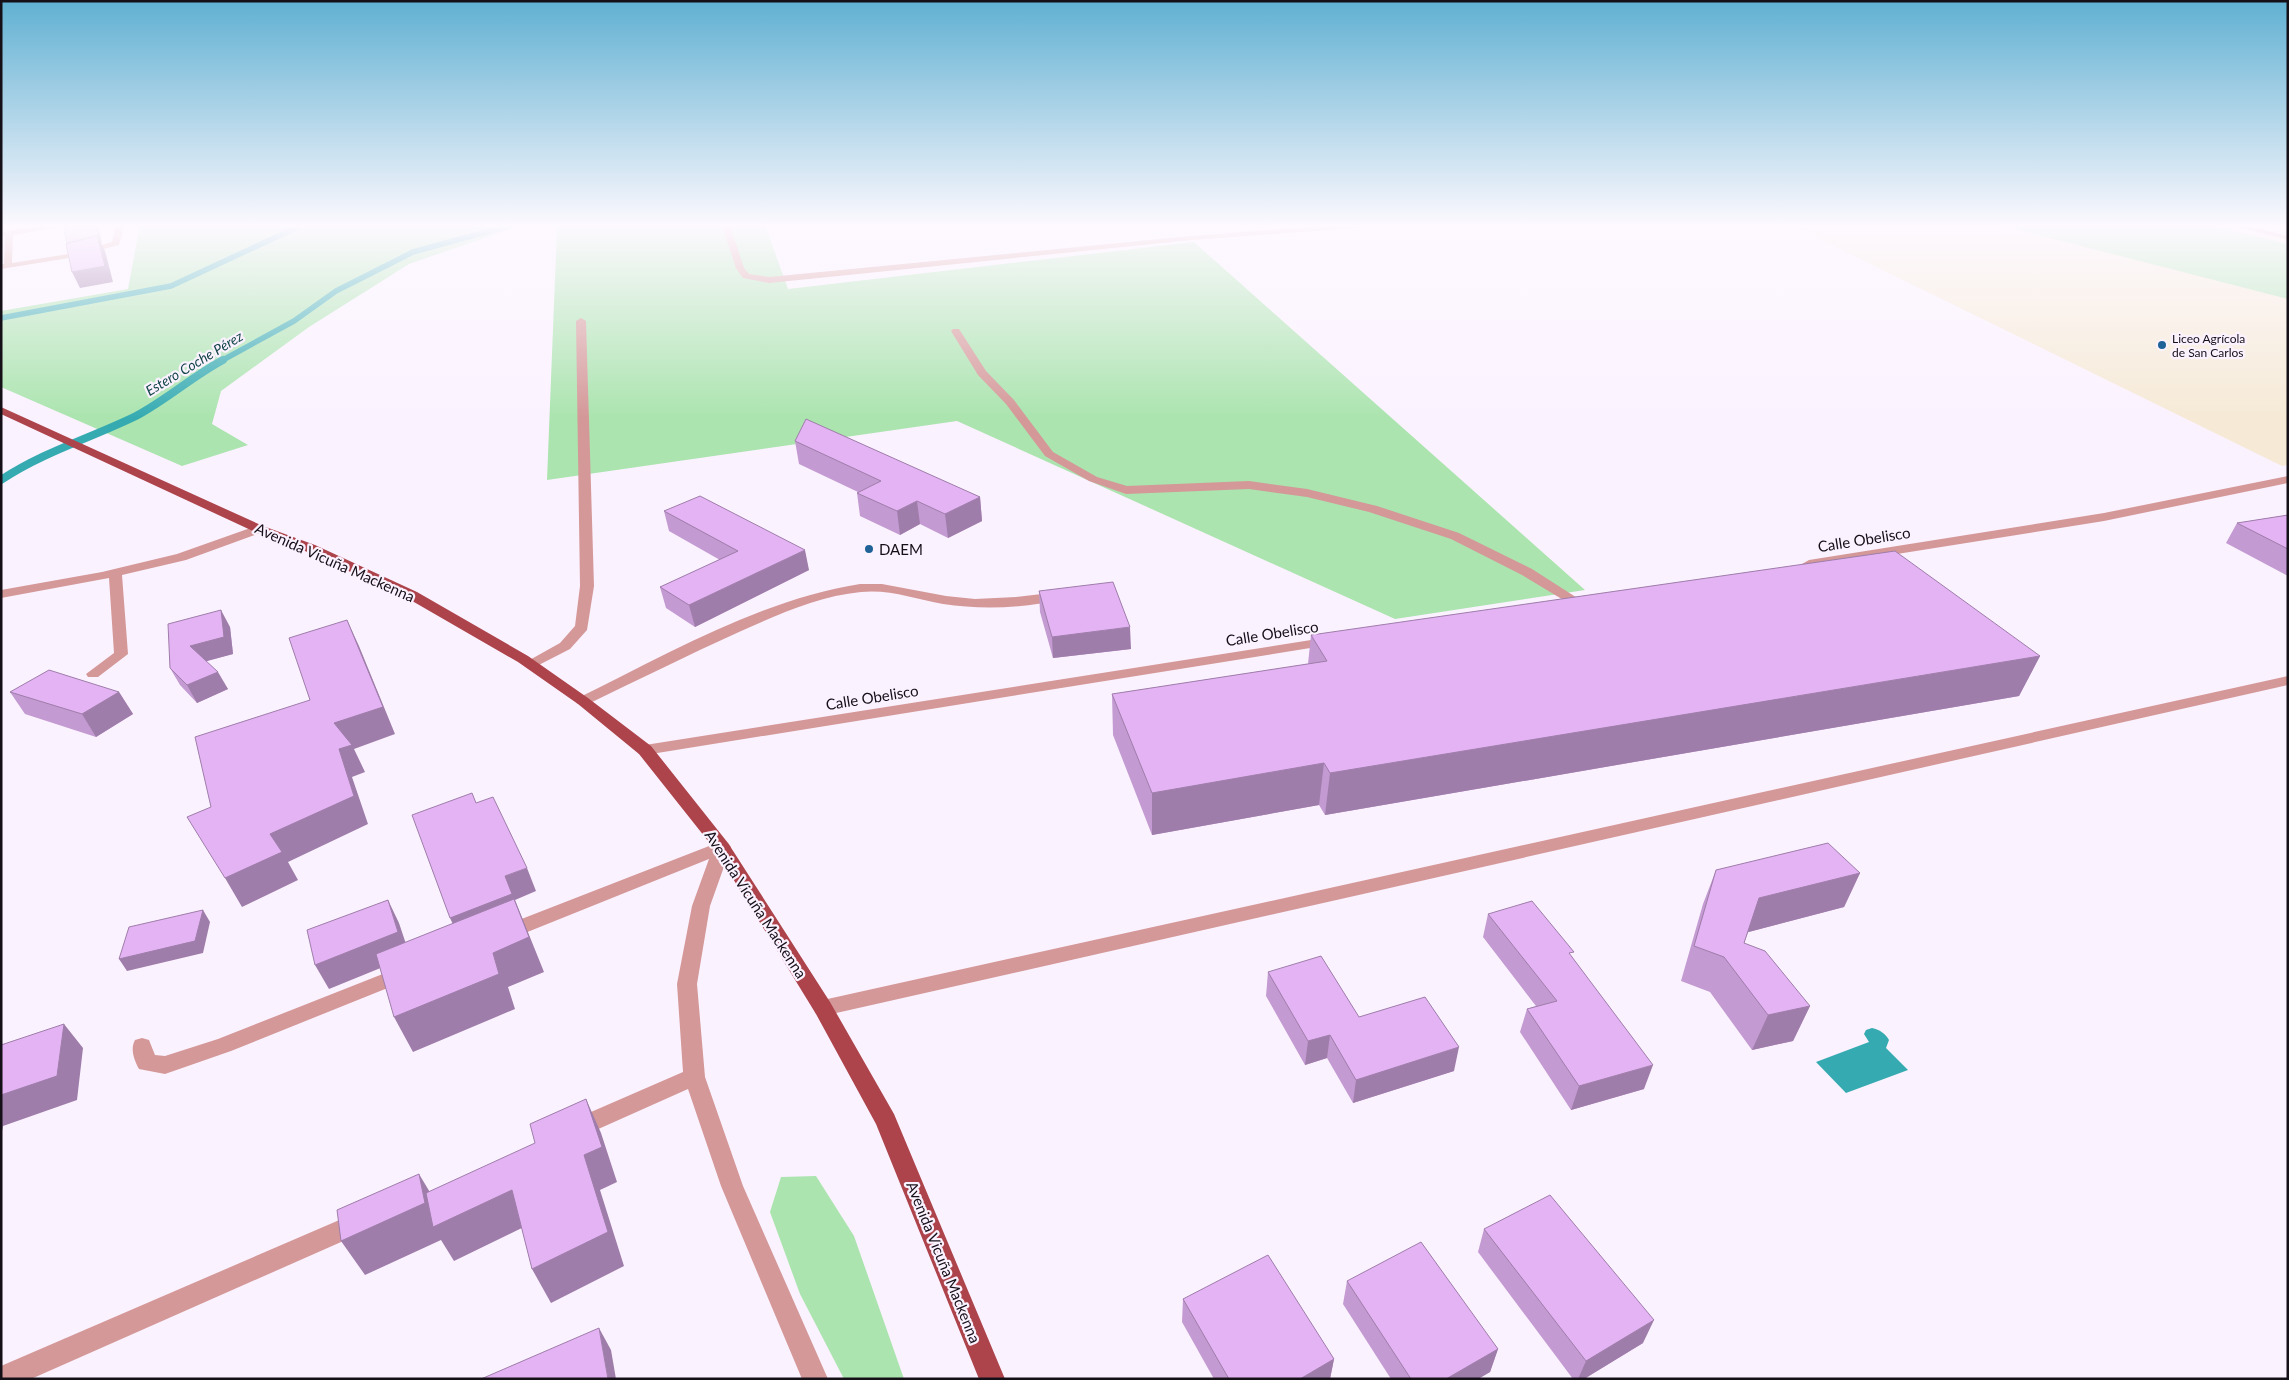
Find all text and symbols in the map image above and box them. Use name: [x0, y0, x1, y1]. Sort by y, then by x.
water label: Estero Coche Pérez: [142, 327, 246, 399]
place label: Liceo Agrícola de San Carlos: [2172, 331, 2245, 360]
marker: Liceo Agrícola de San Carlos: [2156, 339, 2168, 351]
street label: Avenida Vicuña Mackenna: [252, 519, 418, 605]
street label: Calle Obelisco: [1816, 523, 1912, 555]
place label: DAEM: [879, 540, 923, 558]
marker: DAEM: [863, 543, 875, 555]
street label: Calle Obelisco: [1224, 617, 1320, 649]
street label: Calle Obelisco: [824, 681, 920, 713]
street label: Avenida Vicuña Mackenna: [701, 827, 811, 981]
street label: Avenida Vicuña Mackenna: [903, 1179, 985, 1345]

